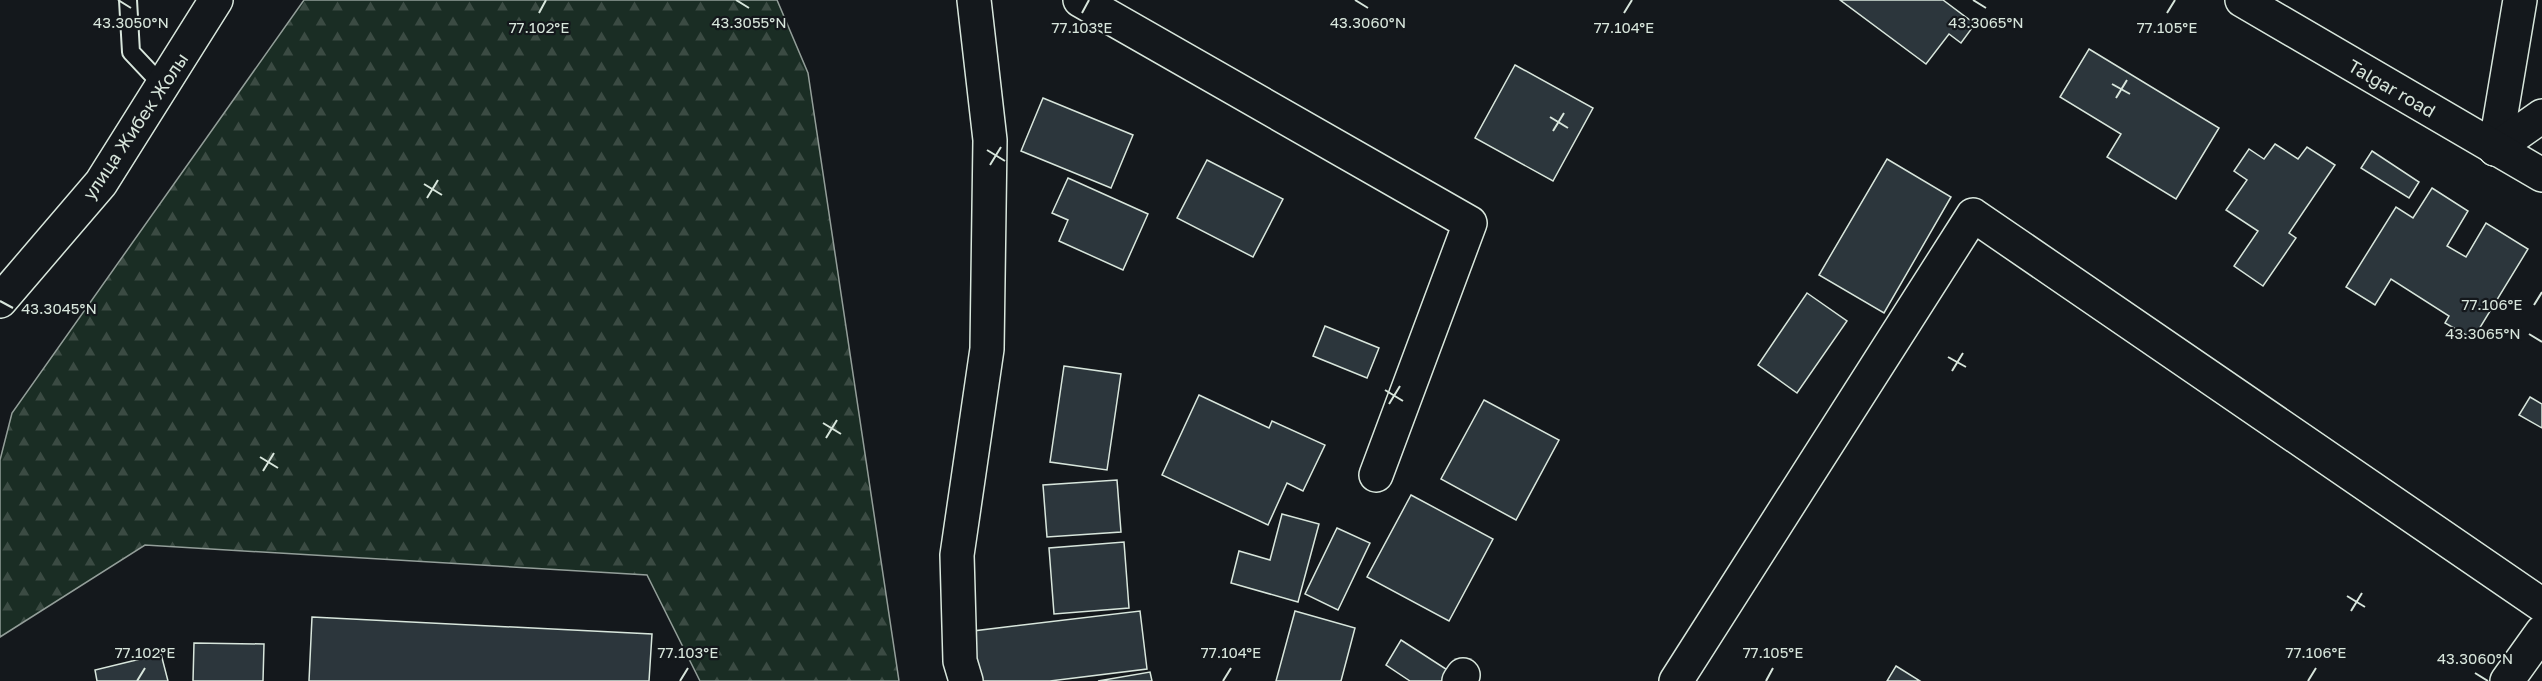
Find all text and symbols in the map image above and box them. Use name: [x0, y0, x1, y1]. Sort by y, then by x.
text: 43.3050°N: [93, 13, 169, 31]
text: 43.3055°N: [711, 13, 787, 31]
text: 43.3060°N: [1330, 13, 1406, 31]
text: 43.3065°N: [1948, 13, 2024, 31]
text: 77.102°E: [509, 18, 569, 36]
text: 77.103°E: [1052, 18, 1112, 36]
text: 77.104°E: [1594, 18, 1654, 36]
text: 77.105°E: [2137, 18, 2197, 36]
street label: улица Жибек Жолы: [78, 48, 192, 204]
street label: Talgar road: [2345, 54, 2439, 122]
text: 77.106°E: [2461, 295, 2523, 313]
text: 43.3045°N: [21, 299, 97, 317]
text: 43.3065°N: [2445, 324, 2521, 342]
text: 77.102°E: [115, 643, 175, 661]
text: 77.103°E: [658, 643, 718, 661]
text: 77.104°E: [1201, 643, 1261, 661]
text: 77.105°E: [1743, 643, 1803, 661]
text: 77.106°E: [2285, 643, 2347, 661]
text: 43.3060°N: [2437, 649, 2513, 667]

